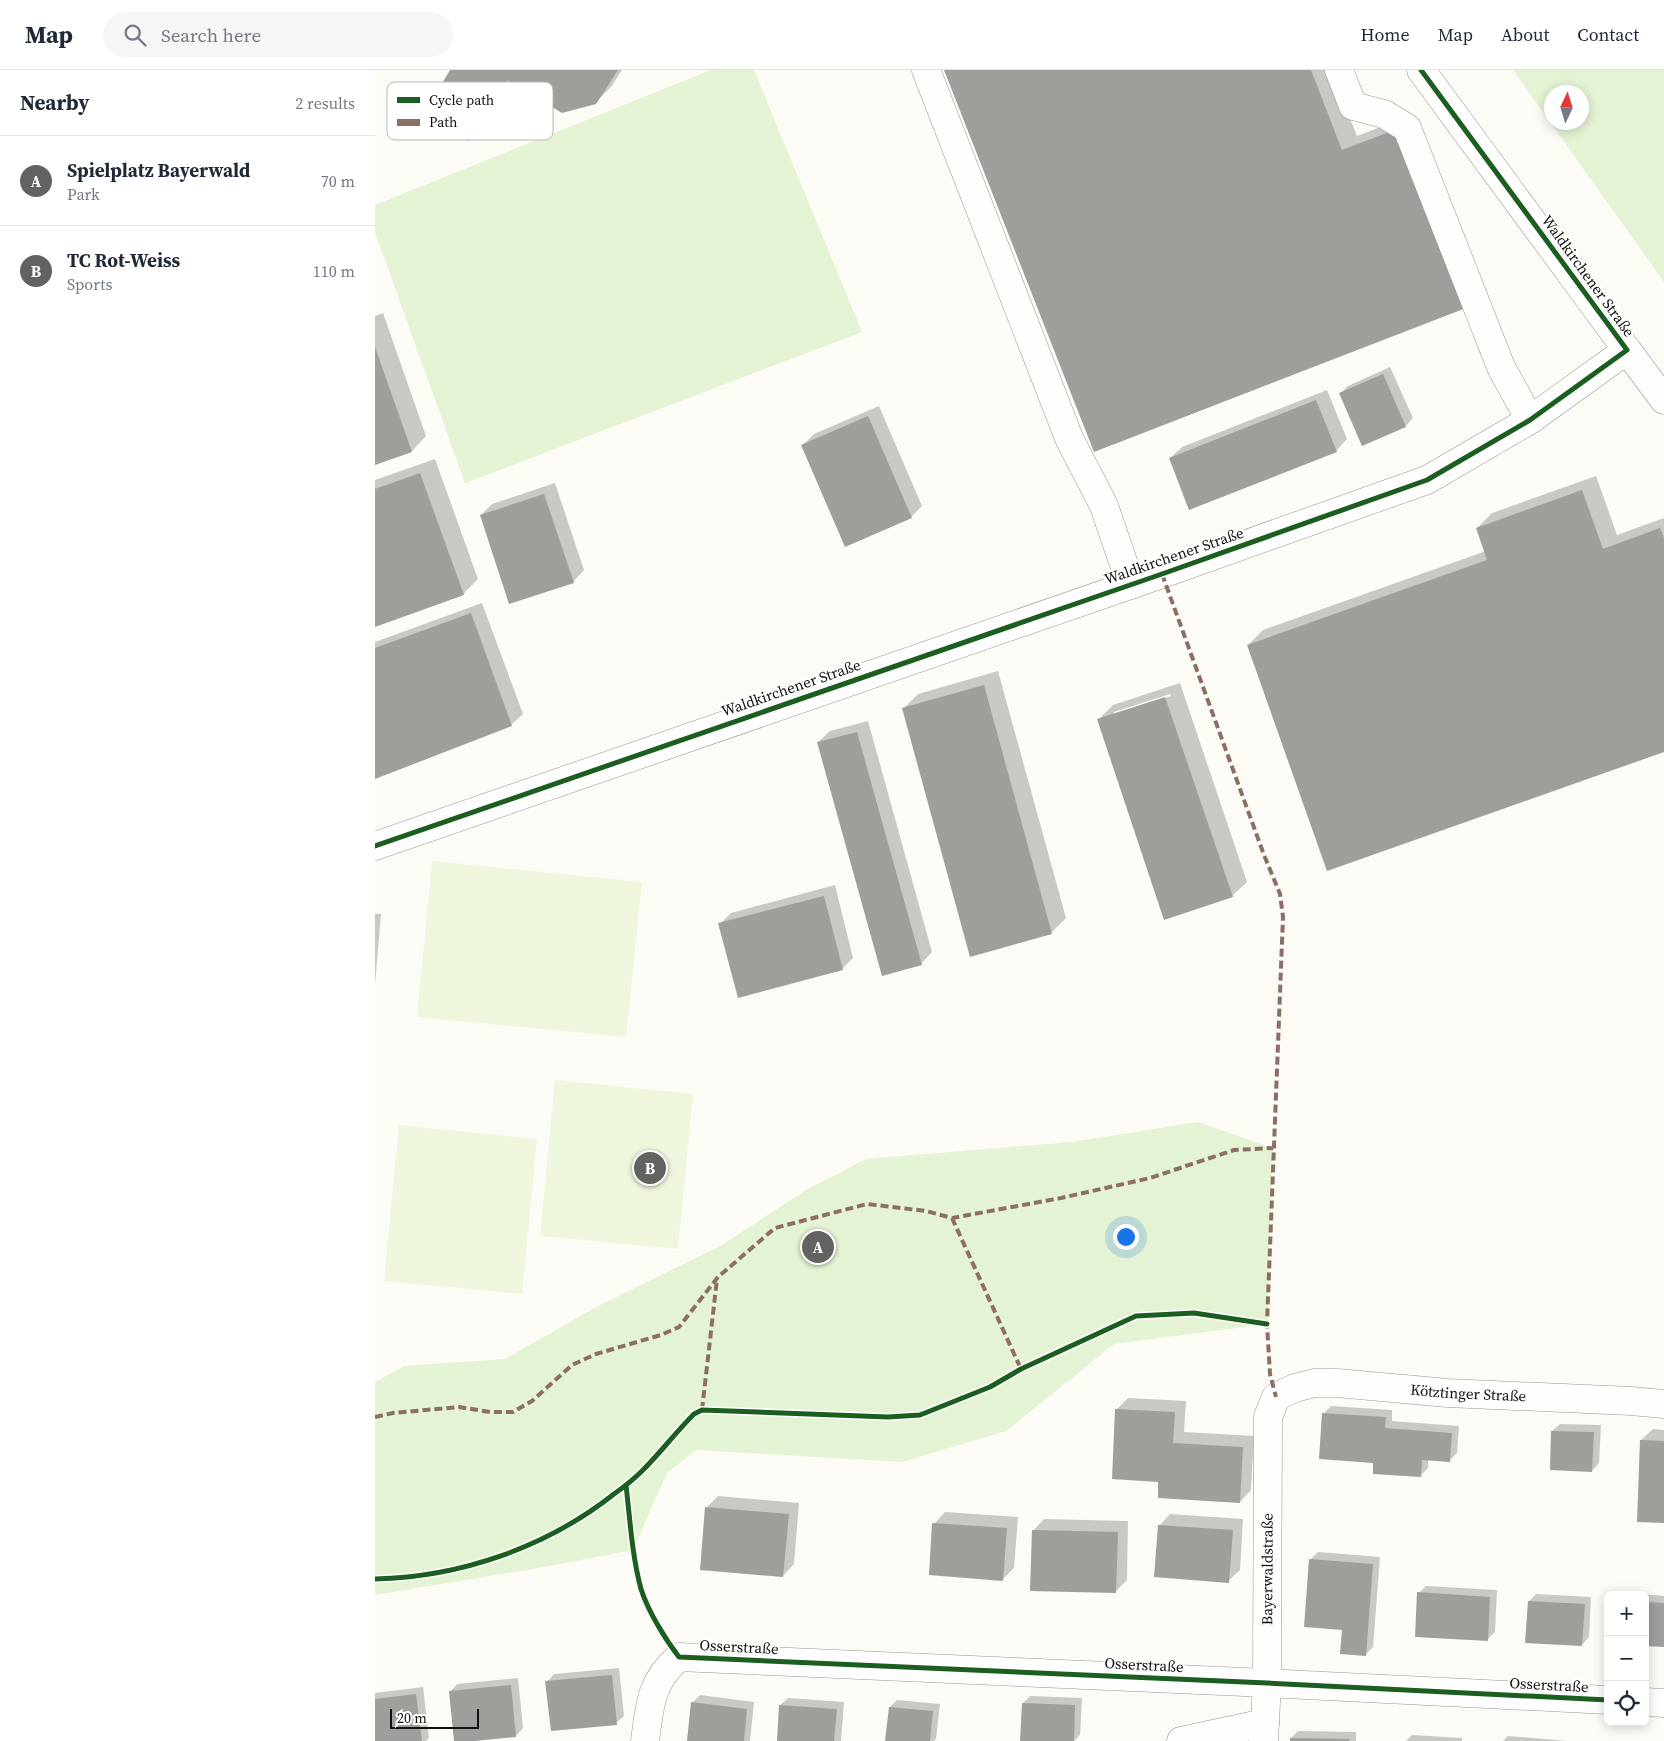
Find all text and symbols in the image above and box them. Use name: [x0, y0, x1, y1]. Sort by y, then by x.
search box: [103, 12, 453, 57]
text: Map: [25, 18, 73, 51]
icon: search: [121, 21, 149, 49]
text: Search here: [161, 22, 261, 48]
text: Home: [1361, 22, 1410, 47]
text: Map: [1438, 22, 1473, 47]
text: About: [1501, 22, 1549, 47]
text: Contact: [1577, 22, 1639, 47]
legend: [387, 82, 553, 140]
north arrow: [1544, 85, 1589, 130]
text: Nearby: [20, 88, 90, 117]
text: Cycle path: [429, 90, 494, 110]
text: 2 results: [295, 92, 355, 114]
text: Path: [429, 112, 457, 132]
text: Spielplatz Bayerwald: [67, 157, 250, 183]
text: A: [31, 170, 41, 192]
text: 70 m: [321, 170, 355, 192]
text: Park: [67, 183, 100, 205]
street label: Waldkirchener Straße: [1537, 210, 1640, 341]
text: TC Rot-Weiss: [67, 247, 180, 273]
text: B: [31, 260, 41, 282]
text: 110 m: [313, 260, 355, 282]
text: Sports: [67, 273, 112, 295]
street label: Waldkirchener Straße: [1101, 522, 1247, 589]
street label: Waldkirchener Straße: [718, 654, 864, 721]
pin: B: [634, 1149, 666, 1187]
your location: [1113, 1224, 1139, 1250]
pin: A: [802, 1228, 834, 1266]
street label: Kötztinger Straße: [1410, 1379, 1527, 1406]
street label: Bayerwaldstraße: [1256, 1513, 1278, 1625]
map controls: [1604, 1591, 1649, 1726]
button: +: [1604, 1591, 1649, 1636]
street label: Osserstraße: [699, 1634, 779, 1659]
button: −: [1604, 1636, 1649, 1681]
street label: Osserstraße: [1104, 1652, 1184, 1677]
street label: Osserstraße: [1509, 1672, 1589, 1697]
button: locate: [1604, 1681, 1649, 1726]
scale bar: [390, 1706, 479, 1729]
text: 20 m: [397, 1708, 427, 1728]

